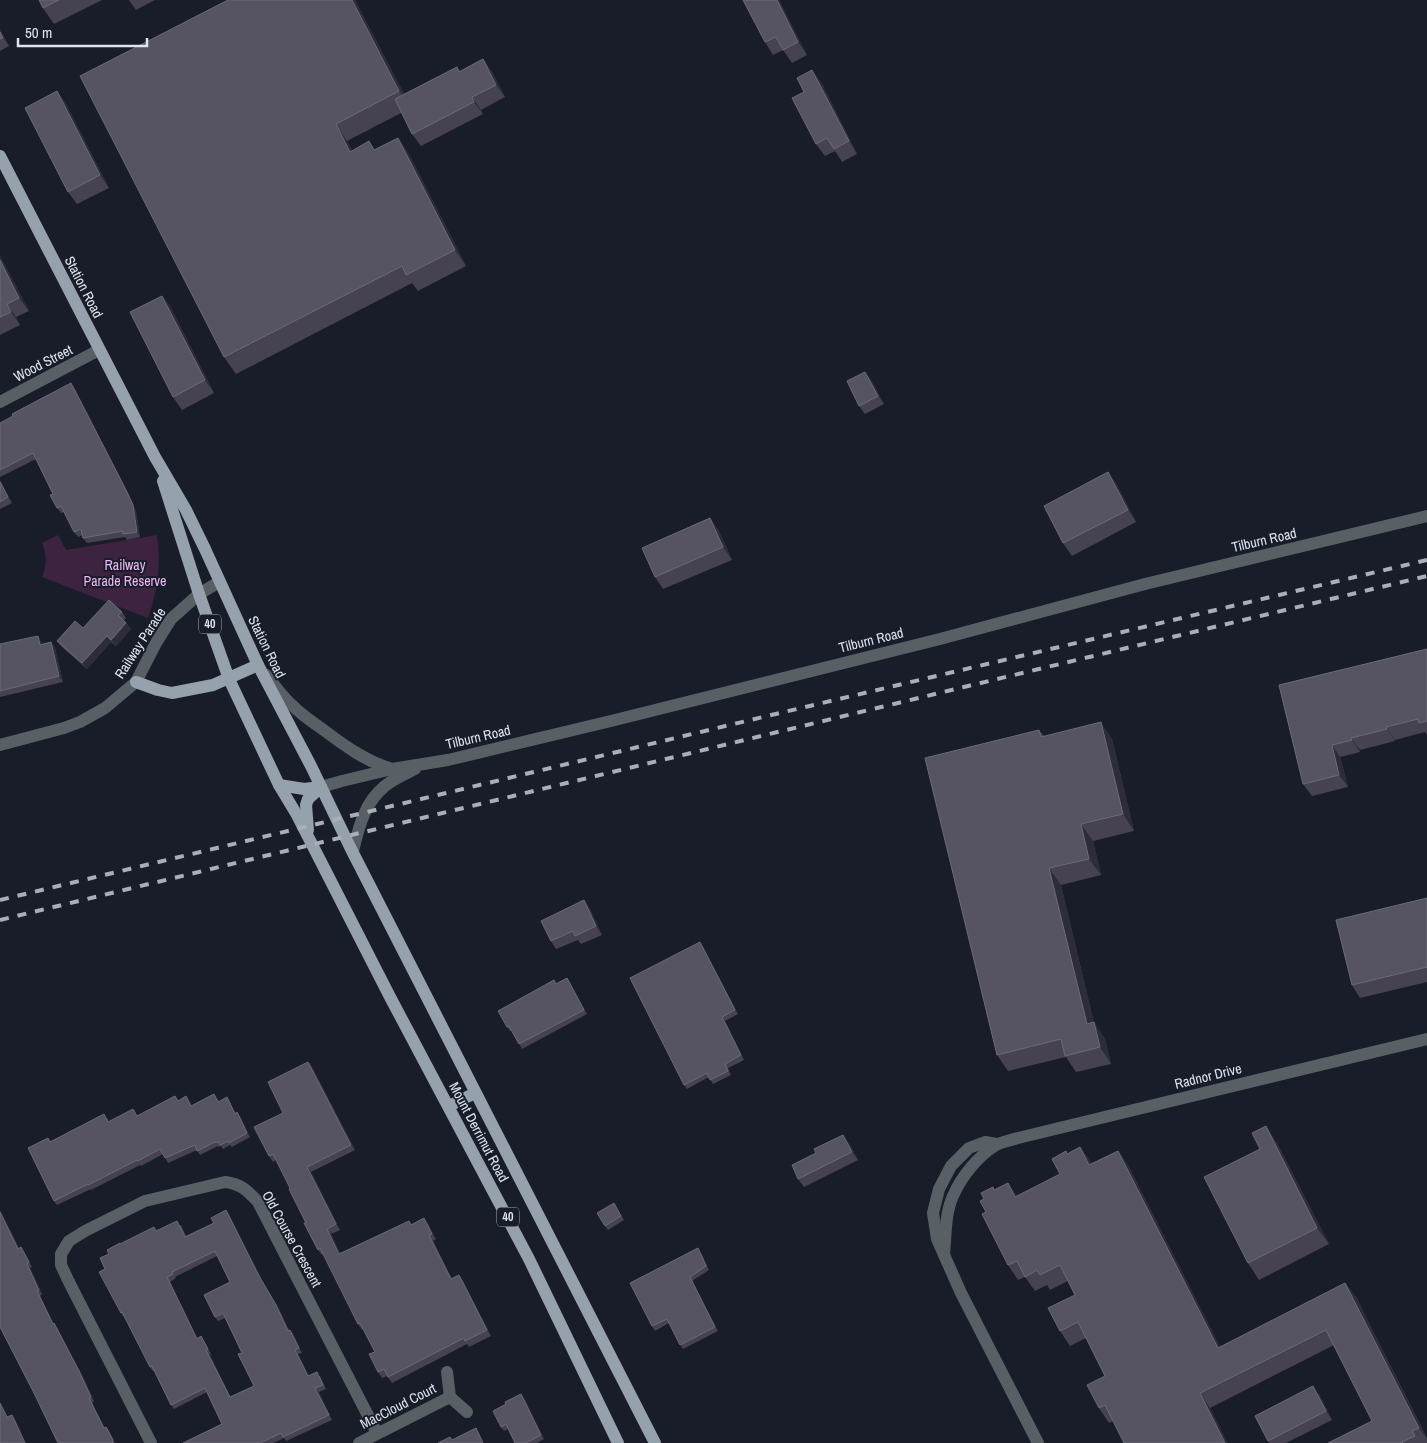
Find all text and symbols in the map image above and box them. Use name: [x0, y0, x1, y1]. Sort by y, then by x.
scale bar: [18, 15, 146, 47]
text: 50 m: [25, 22, 52, 43]
street label: Station Road: [61, 253, 107, 321]
street label: Wood Street: [11, 341, 75, 385]
street label: Tilburn Road: [1230, 524, 1298, 556]
park label: Railway Parade Reserve: [84, 556, 166, 590]
street label: Railway Parade: [110, 604, 170, 682]
street label: Station Road: [244, 613, 290, 681]
road number: 40: [199, 614, 221, 634]
street label: Tilburn Road: [837, 623, 905, 657]
street label: Tilburn Road: [444, 721, 512, 753]
street label: Radnor Drive: [1173, 1059, 1243, 1093]
street label: Mount Derrimut Road: [445, 1079, 513, 1185]
street label: Old Course Crescent: [258, 1188, 326, 1290]
road number: 40: [497, 1208, 519, 1226]
street label: MacCloud Court: [357, 1379, 439, 1433]

